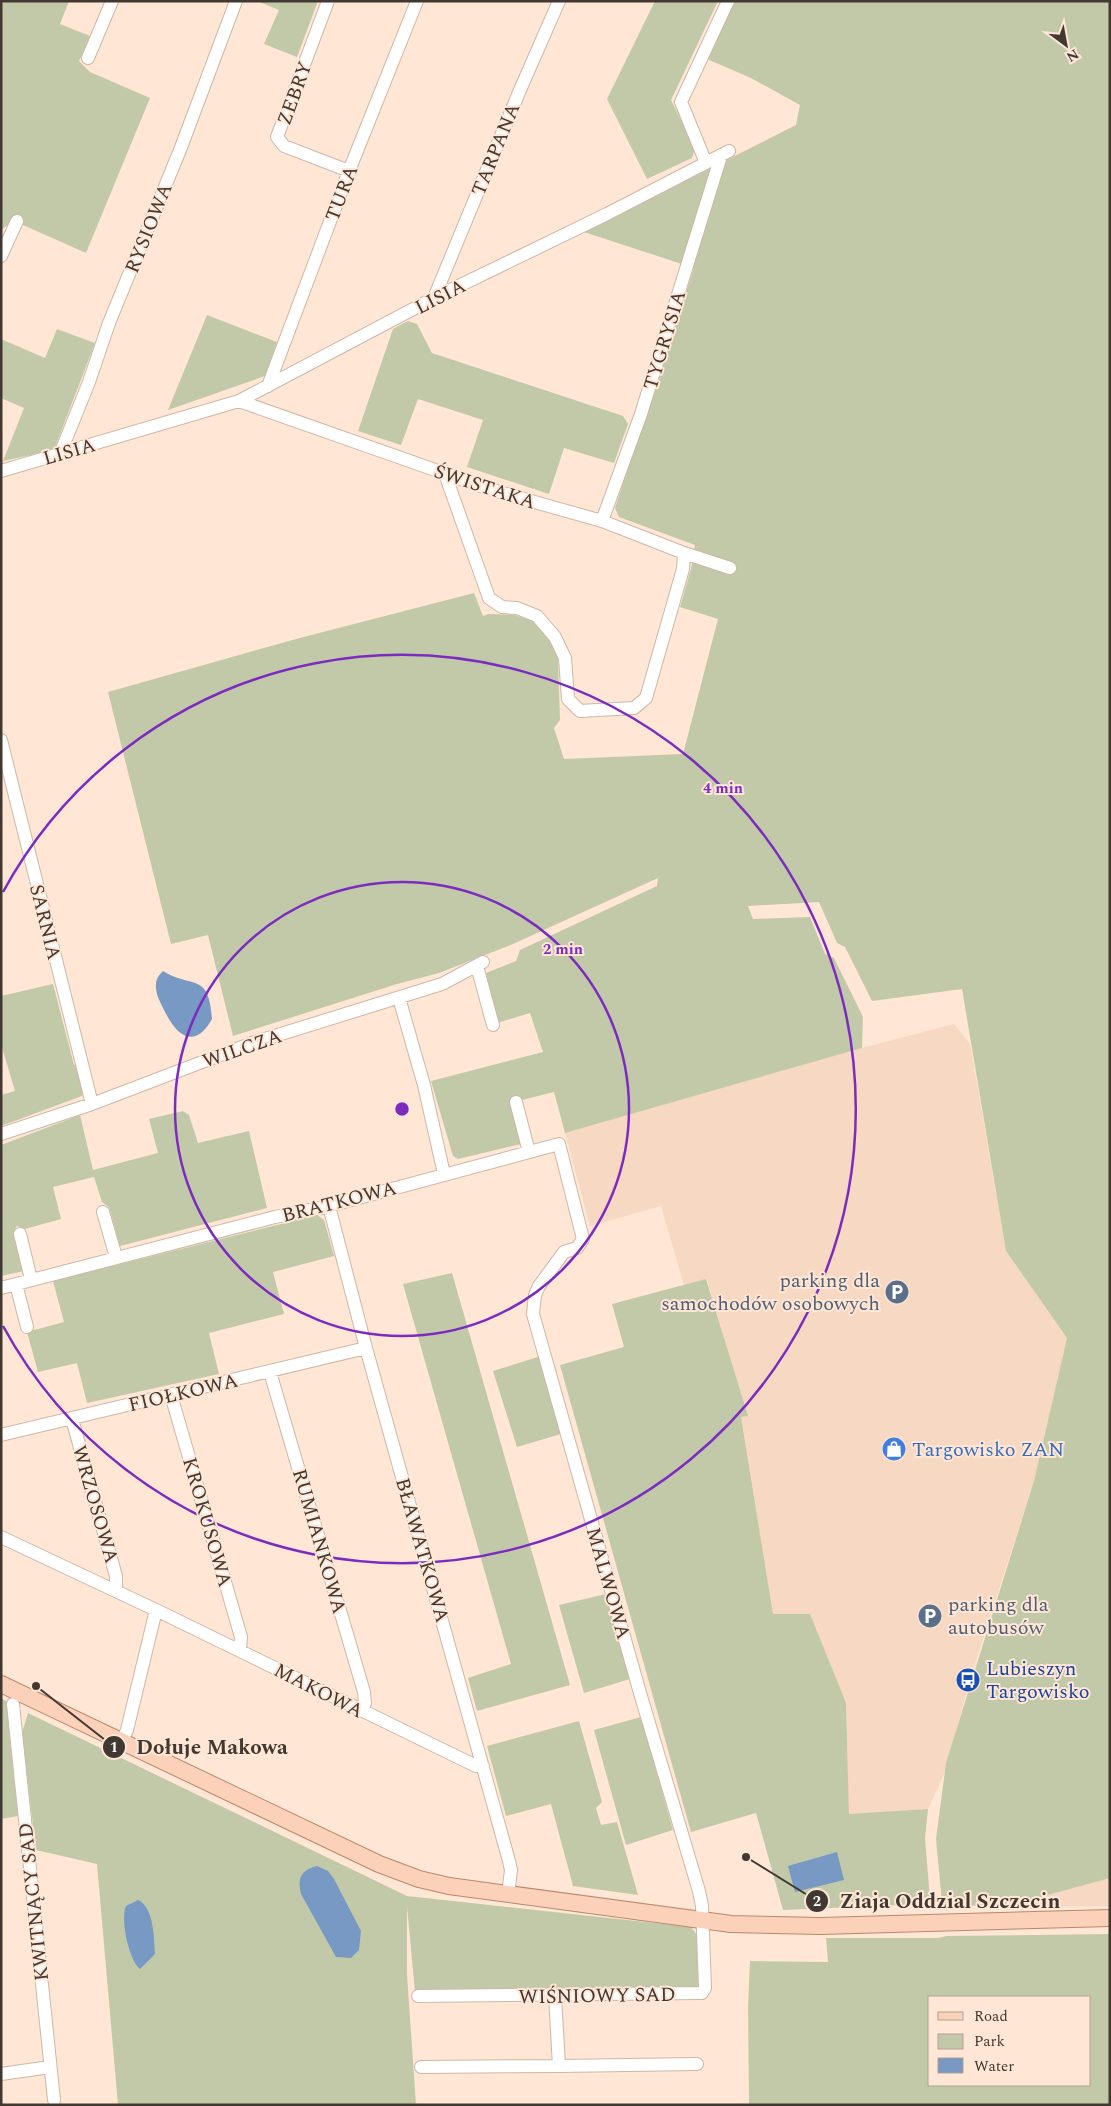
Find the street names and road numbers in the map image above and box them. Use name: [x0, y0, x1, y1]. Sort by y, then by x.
street label: ZEBRY: [270, 57, 320, 130]
street label: TARPANA: [464, 98, 528, 200]
street label: TURA: [318, 161, 366, 226]
street label: RYSIOWA: [117, 179, 181, 278]
street label: LISIA: [410, 271, 471, 322]
street label: TYGRYSIA: [636, 287, 694, 394]
street label: LISIA: [39, 430, 99, 474]
street label: ŚWISTAKA: [430, 456, 539, 517]
street label: SARNIA: [21, 881, 69, 963]
street label: WILCZA: [199, 1021, 286, 1077]
street label: BRATKOWA: [279, 1173, 400, 1231]
street label: FIOŁKOWA: [125, 1366, 241, 1420]
street label: WRZOSOWA: [64, 1442, 126, 1567]
street label: KROKUSOWA: [174, 1454, 240, 1591]
street label: RUMIANKOWA: [284, 1465, 354, 1617]
street label: BŁAWATKOWA: [387, 1474, 457, 1626]
street label: MALWOWA: [578, 1524, 638, 1643]
street label: MAKOWA: [268, 1655, 369, 1726]
street label: KWITNĄCY SAD: [11, 1821, 57, 1983]
street label: WIŚNIOWY SAD: [518, 1980, 676, 2012]

